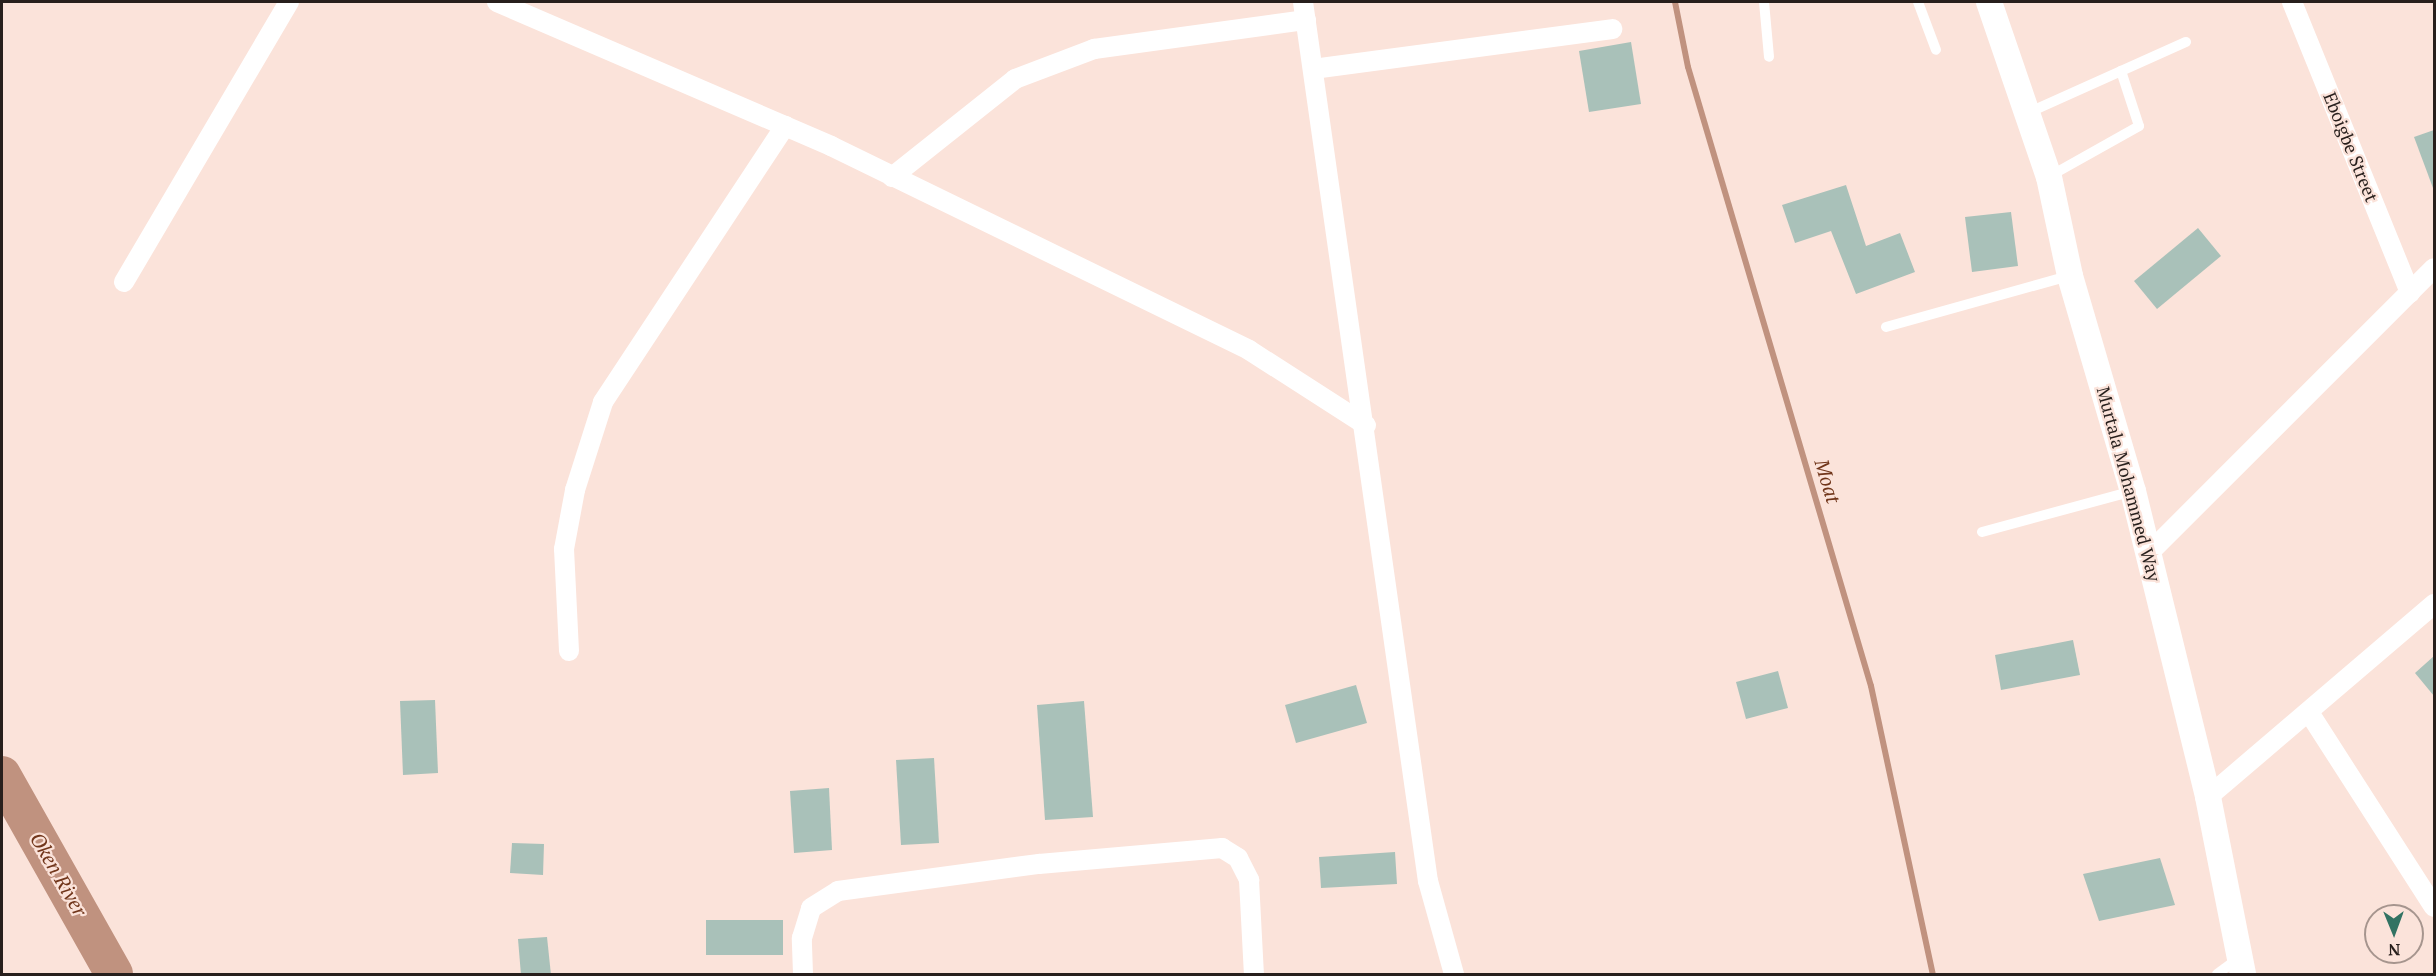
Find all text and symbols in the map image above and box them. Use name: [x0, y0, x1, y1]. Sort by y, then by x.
street label: Eboigbe Street: [2319, 89, 2383, 205]
street label: Murtala Mohammed Way: [2093, 384, 2165, 584]
water label: Moat: [1810, 456, 1846, 506]
water label: Oken River: [25, 828, 93, 920]
north arrow: [2364, 904, 2424, 964]
text: N: [2388, 939, 2401, 961]

